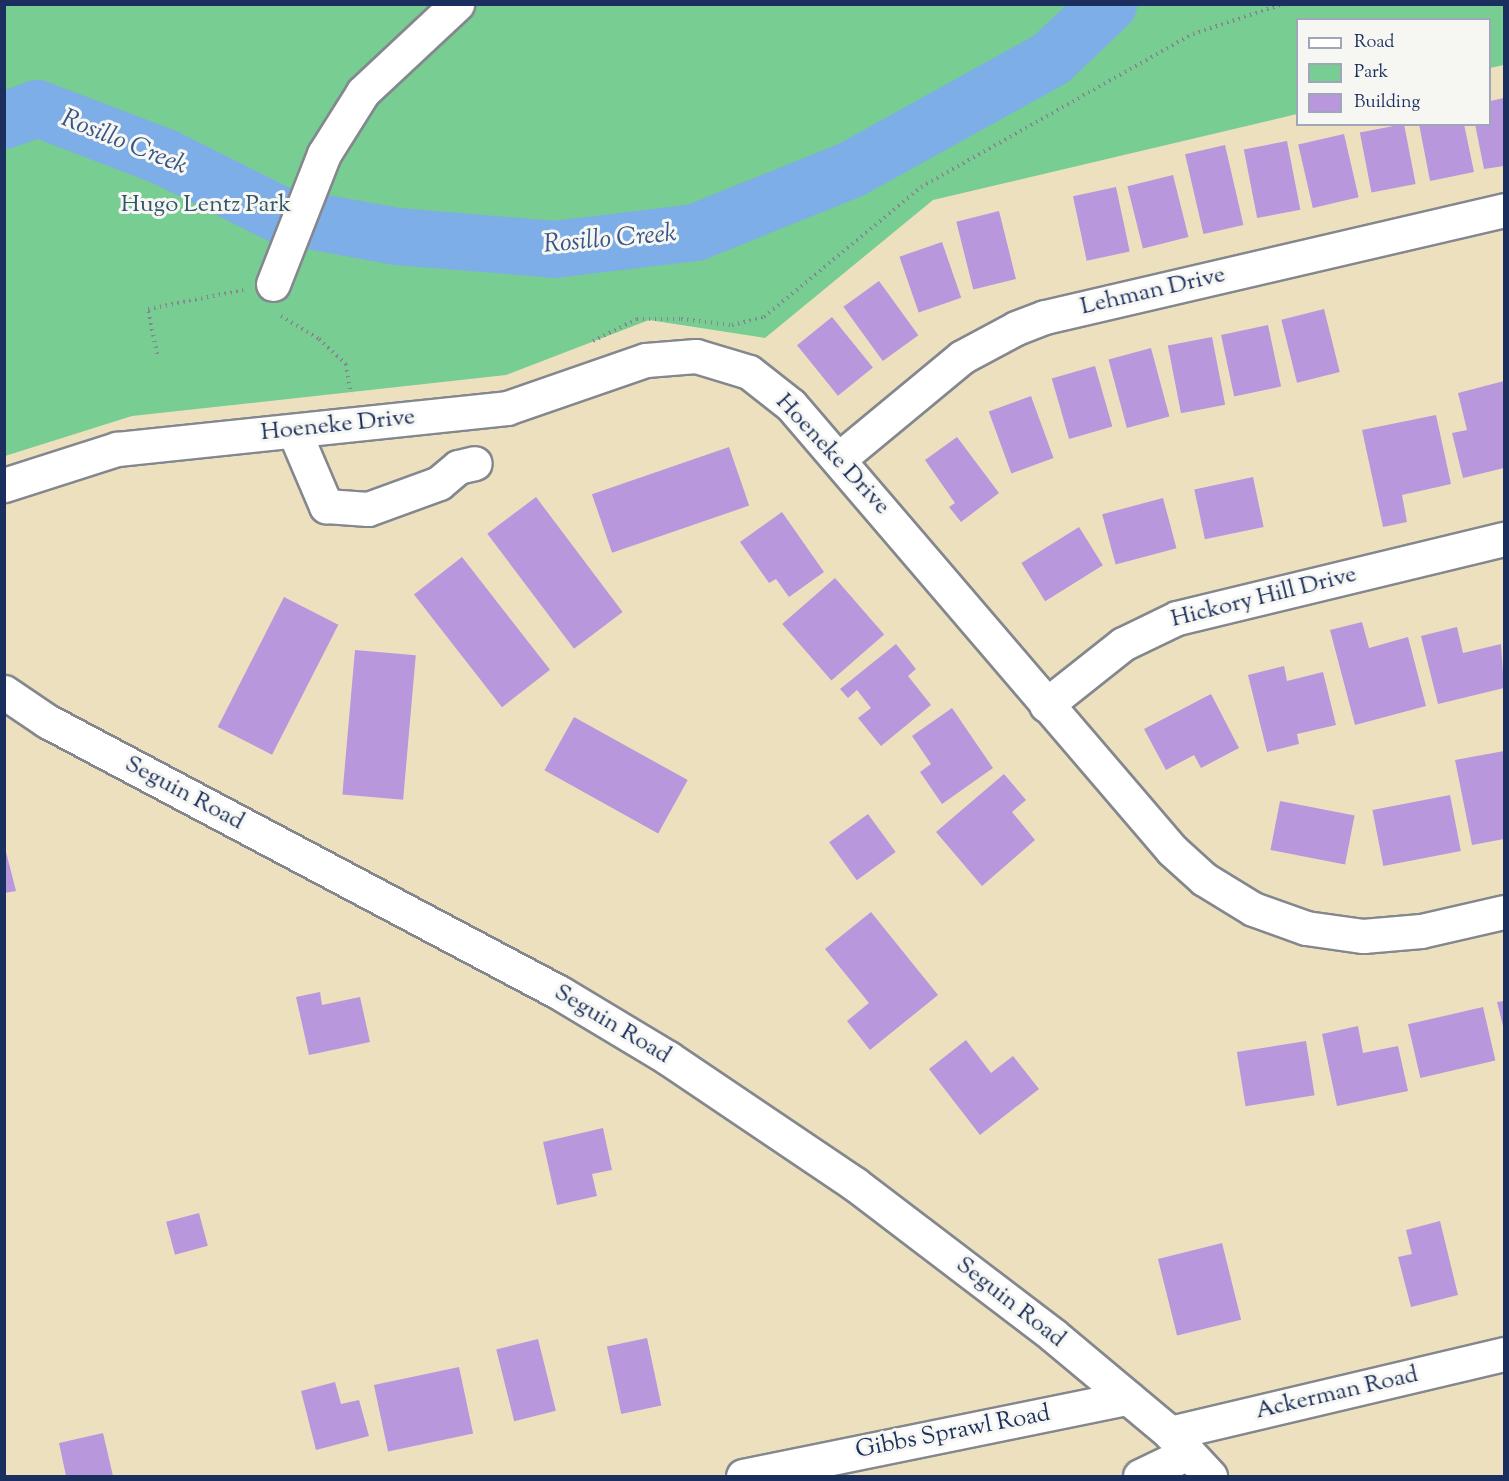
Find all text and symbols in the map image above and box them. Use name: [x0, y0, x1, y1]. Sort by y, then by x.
legend: [1296, 18, 1491, 126]
text: Road: [1354, 30, 1394, 56]
text: Park: [1354, 60, 1388, 86]
text: Building: [1354, 90, 1420, 116]
water label: Rosillo Creek: [56, 104, 192, 182]
park label: Hugo Lentz Park: [121, 192, 291, 220]
water label: Rosillo Creek: [542, 219, 678, 261]
street label: Lehman Drive: [1078, 261, 1228, 323]
street label: Hoeneke Drive: [769, 389, 895, 521]
street label: Hoeneke Drive: [259, 404, 417, 448]
street label: Hickory Hill Drive: [1168, 561, 1360, 635]
street label: Seguin Road: [119, 751, 249, 837]
street label: Seguin Road: [548, 979, 676, 1071]
street label: Seguin Road: [949, 1251, 1071, 1355]
street label: Ackerman Road: [1253, 1361, 1421, 1427]
street label: Gibbs Sprawl Road: [853, 1400, 1053, 1466]

